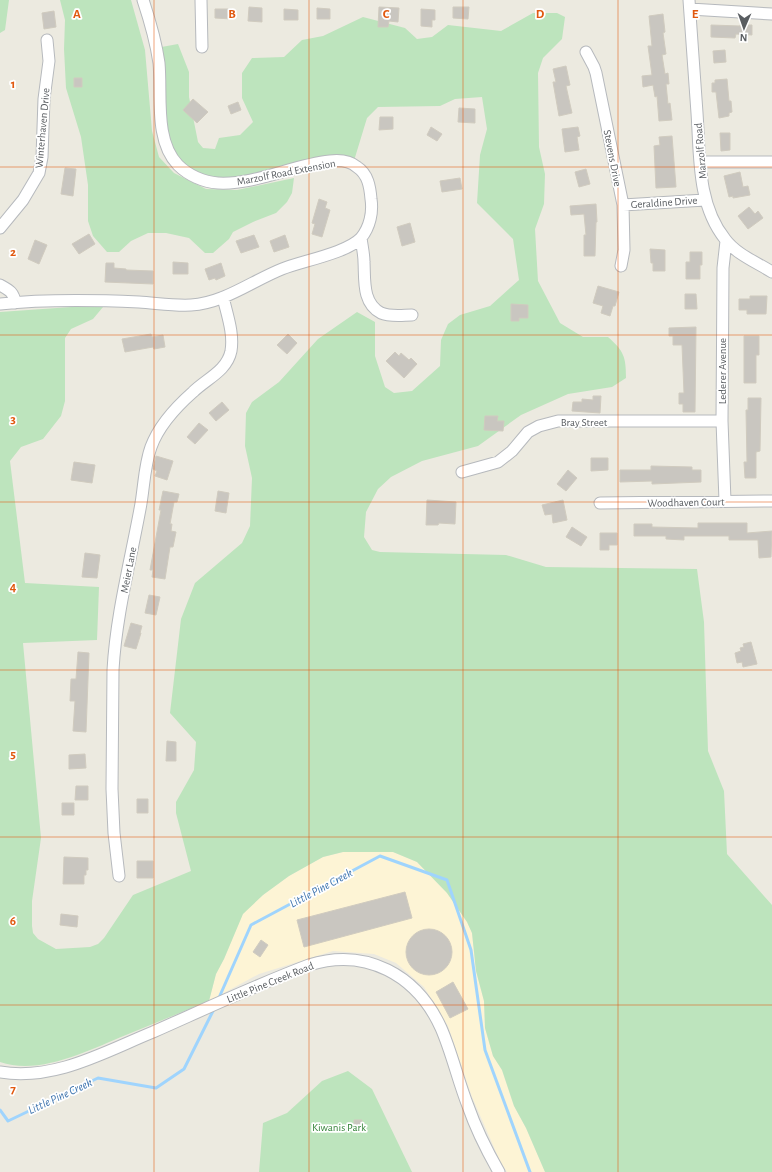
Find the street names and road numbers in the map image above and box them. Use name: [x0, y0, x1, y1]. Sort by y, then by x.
street label: Winterhaven Drive: [33, 87, 51, 169]
street label: Marzolf Road: [693, 122, 708, 180]
street label: Stevens Drive: [602, 129, 623, 187]
street label: Marzolf Road Extension: [236, 158, 336, 187]
street label: Geraldine Drive: [630, 195, 698, 210]
street label: Lederer Avenue: [717, 338, 728, 404]
street label: Bray Street: [561, 417, 608, 428]
street label: Woodhaven Court: [647, 496, 725, 509]
street label: Meier Lane: [119, 546, 138, 594]
street label: Little Pine Creek Road: [225, 960, 315, 1005]

